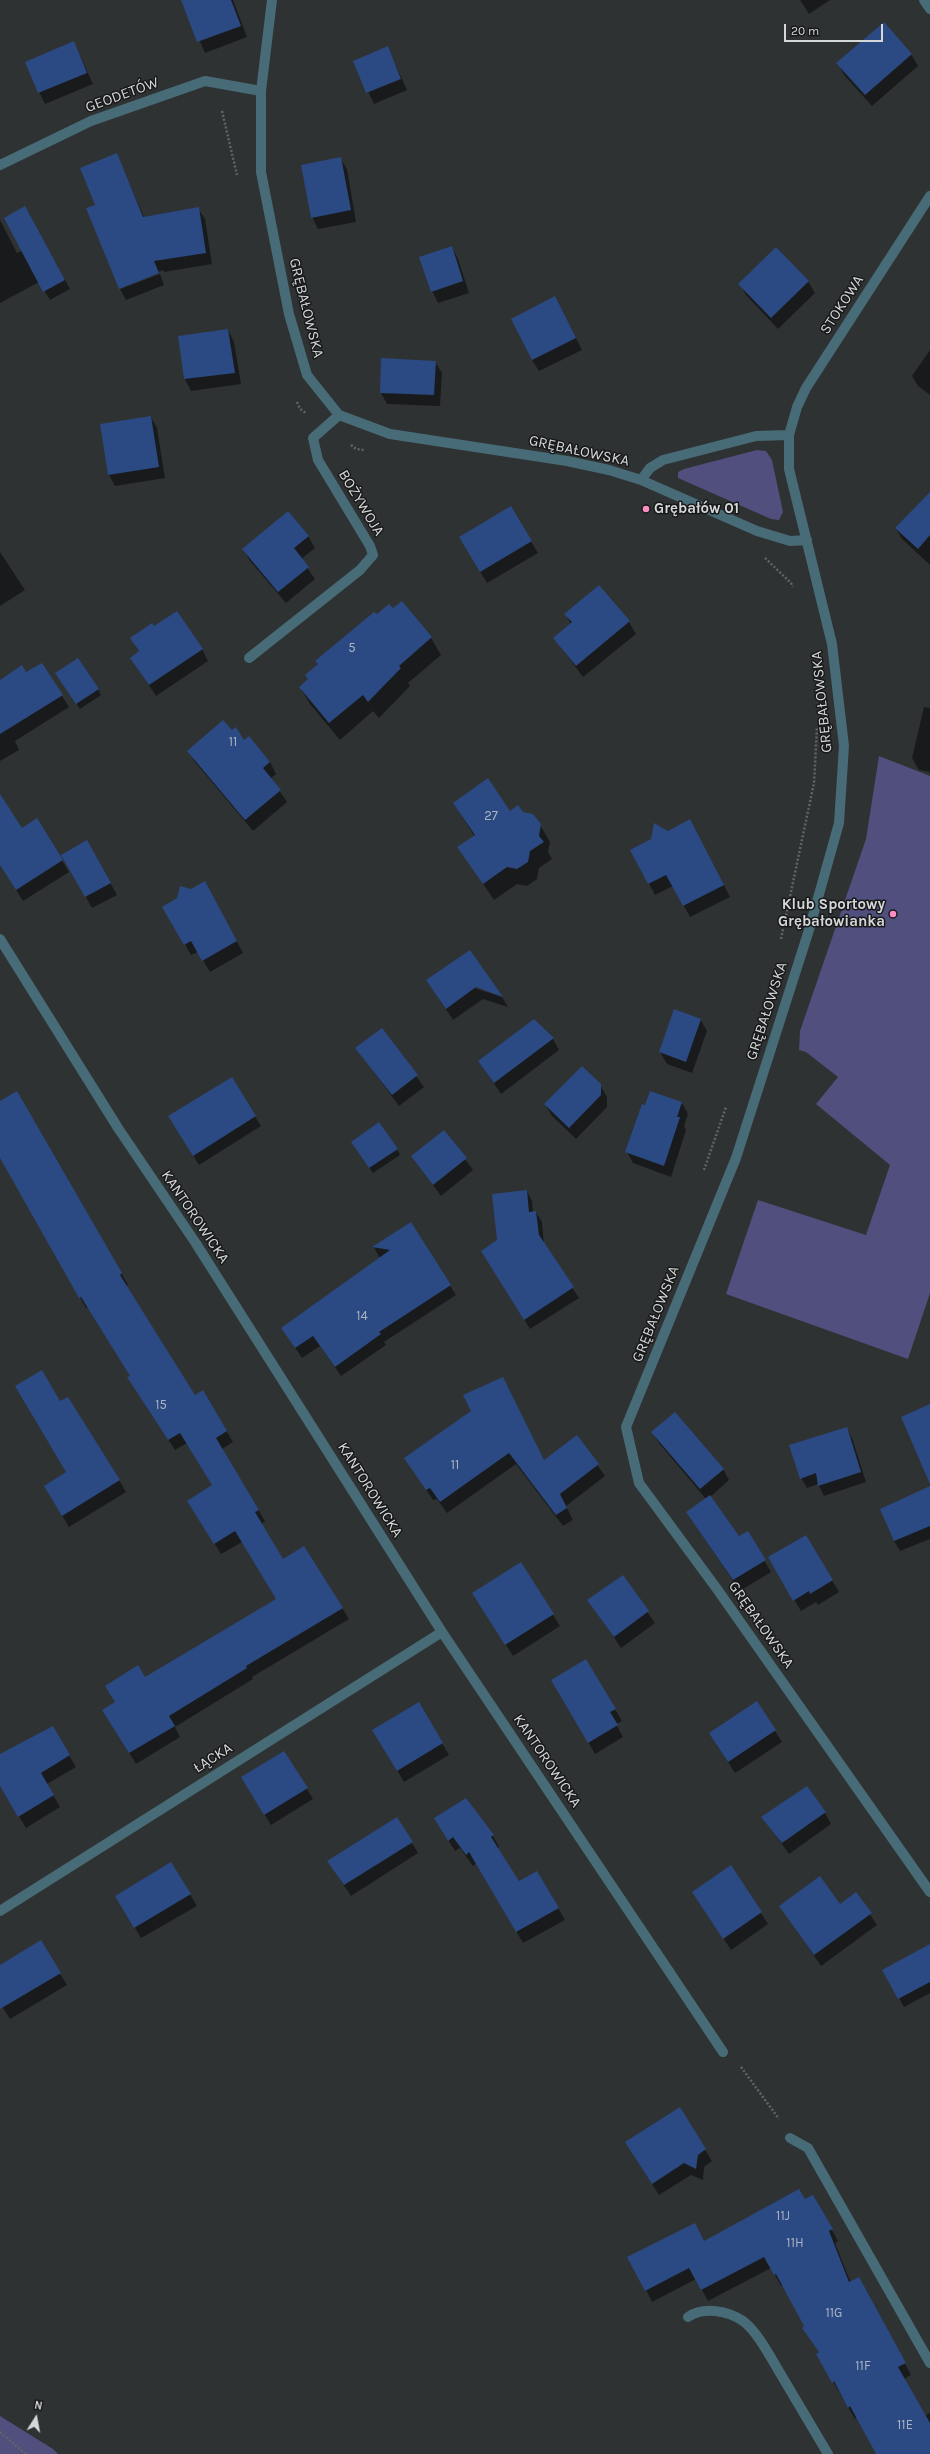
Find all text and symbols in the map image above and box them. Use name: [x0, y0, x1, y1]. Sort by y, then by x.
scale bar: [786, 16, 885, 42]
text: 20 m: [791, 24, 819, 38]
street label: GEODETÓW: [83, 73, 161, 117]
street label: GRĘBAŁOWSKA: [285, 256, 327, 360]
street label: STOKOWA: [816, 272, 868, 338]
street label: GRĘBAŁOWSKA: [527, 432, 631, 470]
street label: BOŻYWOJA: [334, 467, 388, 539]
place label: Grębałów 01: [654, 500, 739, 518]
marker: Grębałów 01: [641, 504, 651, 514]
house number: 5: [348, 640, 356, 656]
street label: GRĘBAŁOWSKA: [808, 650, 836, 754]
house number: 11: [229, 734, 237, 750]
house number: 27: [484, 808, 498, 824]
place label: Klub Sportowy Grębałowianka: [778, 896, 885, 931]
marker: Klub Sportowy Grębałowianka: [888, 909, 898, 919]
street label: GRĘBAŁOWSKA: [743, 960, 791, 1062]
street label: KANTOROWICKA: [157, 1167, 233, 1267]
street label: GRĘBAŁOWSKA: [629, 1263, 683, 1365]
house number: 14: [356, 1308, 368, 1324]
house number: 15: [155, 1397, 167, 1413]
street label: KANTOROWICKA: [334, 1439, 406, 1541]
house number: 11: [451, 1457, 459, 1473]
street label: GRĘBAŁOWSKA: [724, 1578, 798, 1672]
street label: KANTOROWICKA: [509, 1711, 585, 1811]
street label: ŁĄCKA: [190, 1739, 236, 1777]
house number: 11J: [776, 2208, 790, 2224]
house number: 11H: [786, 2235, 804, 2251]
house number: 11G: [826, 2305, 842, 2321]
house number: 11F: [855, 2358, 871, 2374]
north arrow: [16, 2398, 56, 2438]
text: N: [33, 2399, 43, 2413]
house number: 11E: [897, 2417, 913, 2433]

